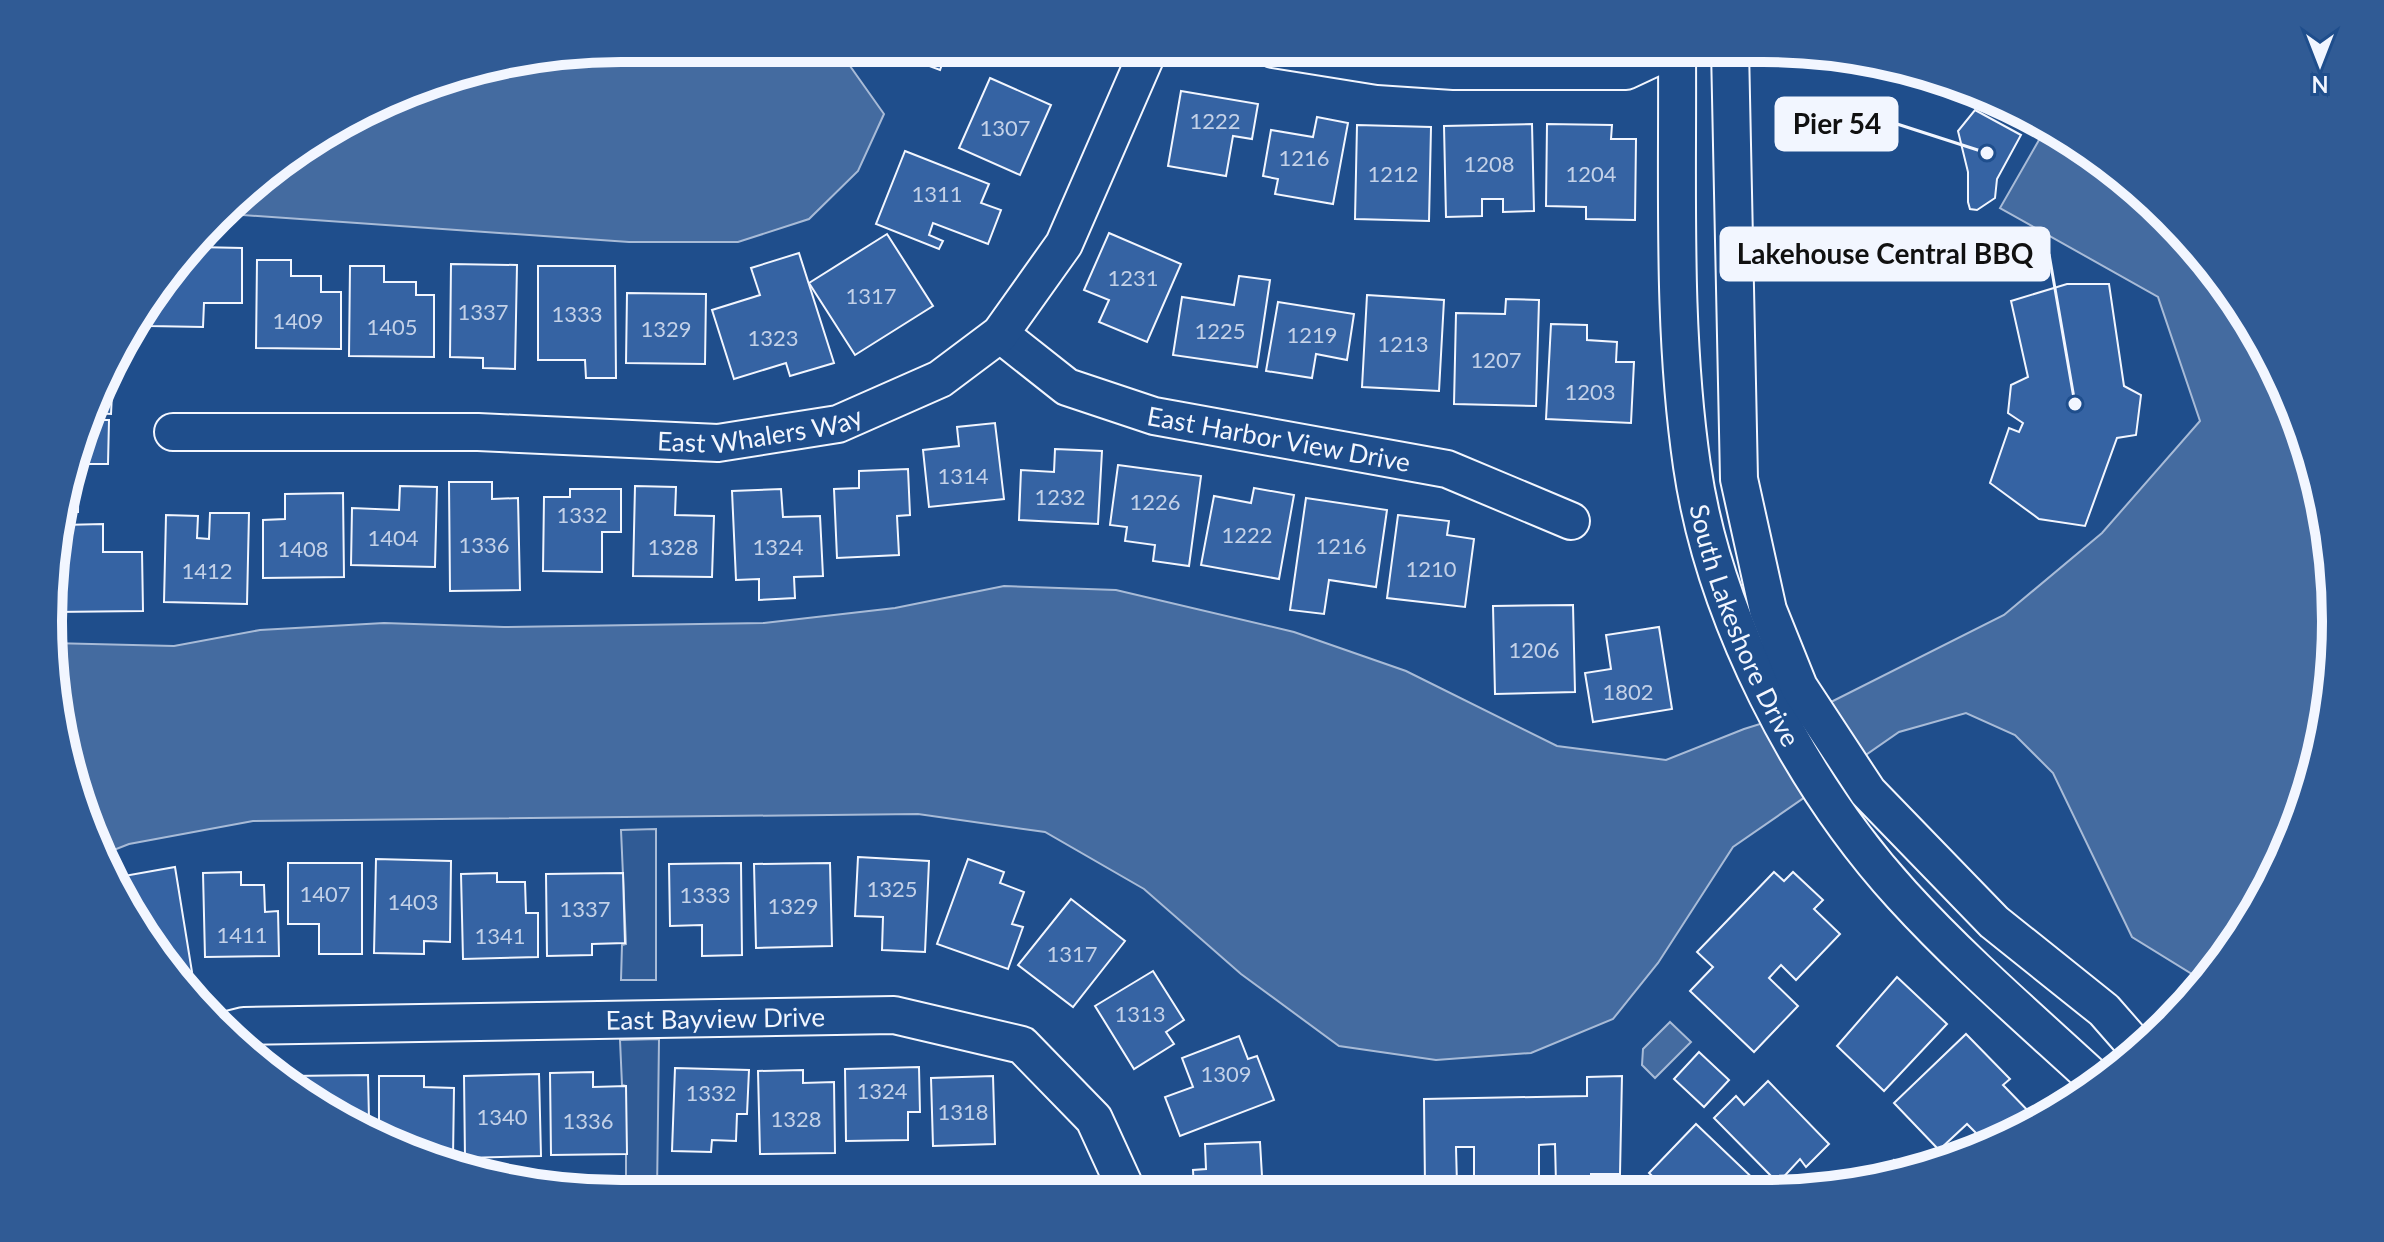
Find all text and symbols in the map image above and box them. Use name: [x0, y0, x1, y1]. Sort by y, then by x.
north arrow: [2280, 24, 2360, 104]
text: N: [2312, 71, 2328, 98]
callout: Pier 54: [1776, 98, 1897, 150]
text: Pier 54: [1793, 106, 1881, 140]
house number: 1222: [1189, 107, 1241, 134]
house number: 1307: [979, 114, 1031, 141]
house number: 1216: [1278, 144, 1330, 171]
house number: 1208: [1463, 150, 1515, 177]
house number: 1212: [1367, 160, 1419, 187]
house number: 1204: [1565, 160, 1617, 187]
house number: 1311: [911, 180, 963, 207]
callout: Lakehouse Central BBQ: [1721, 228, 2049, 280]
text: Lakehouse Central BBQ: [1737, 236, 2034, 270]
house number: 1231: [1107, 264, 1159, 291]
house number: 1317: [845, 282, 897, 309]
house number: 1337: [457, 298, 509, 325]
house number: 1333: [551, 300, 603, 327]
house number: 1409: [272, 307, 324, 334]
house number: 1405: [366, 313, 418, 340]
house number: 1329: [640, 315, 692, 342]
house number: 1225: [1194, 317, 1246, 344]
house number: 1219: [1286, 321, 1338, 348]
house number: 1323: [747, 324, 799, 351]
house number: 1213: [1377, 330, 1429, 357]
house number: 1207: [1470, 346, 1522, 373]
house number: 1203: [1564, 378, 1616, 405]
street label: East Whalers Way: [656, 399, 868, 460]
street label: East Harbor View Drive: [1145, 399, 1413, 478]
house number: 1314: [937, 462, 989, 489]
house number: 1232: [1034, 483, 1086, 510]
house number: 1226: [1129, 488, 1181, 515]
house number: 1332: [556, 501, 608, 528]
street label: South Lakeshore Drive: [1683, 501, 1807, 752]
house number: 1222: [1221, 521, 1273, 548]
house number: 1404: [367, 524, 419, 551]
house number: 1336: [458, 531, 510, 558]
house number: 1216: [1315, 532, 1367, 559]
house number: 1328: [647, 533, 699, 560]
house number: 1324: [752, 533, 804, 560]
house number: 1408: [277, 535, 329, 562]
house number: 1210: [1405, 555, 1457, 582]
house number: 1412: [181, 557, 233, 584]
house number: 1206: [1508, 636, 1560, 663]
house number: 1802: [1602, 678, 1654, 705]
house number: 1325: [866, 875, 918, 902]
house number: 1407: [299, 880, 351, 907]
house number: 1333: [679, 881, 731, 908]
house number: 1403: [387, 888, 439, 915]
house number: 1329: [767, 892, 819, 919]
house number: 1337: [559, 895, 611, 922]
house number: 1411: [216, 921, 268, 948]
house number: 1341: [474, 922, 526, 949]
house number: 1317: [1046, 940, 1098, 967]
street label: East Bayview Drive: [605, 1000, 825, 1036]
house number: 1313: [1114, 1000, 1166, 1027]
house number: 1309: [1200, 1060, 1252, 1087]
house number: 1324: [856, 1077, 908, 1104]
house number: 1332: [685, 1079, 737, 1106]
house number: 1318: [937, 1098, 989, 1125]
house number: 1340: [476, 1103, 528, 1130]
house number: 1328: [770, 1105, 822, 1132]
house number: 1336: [562, 1107, 614, 1134]

